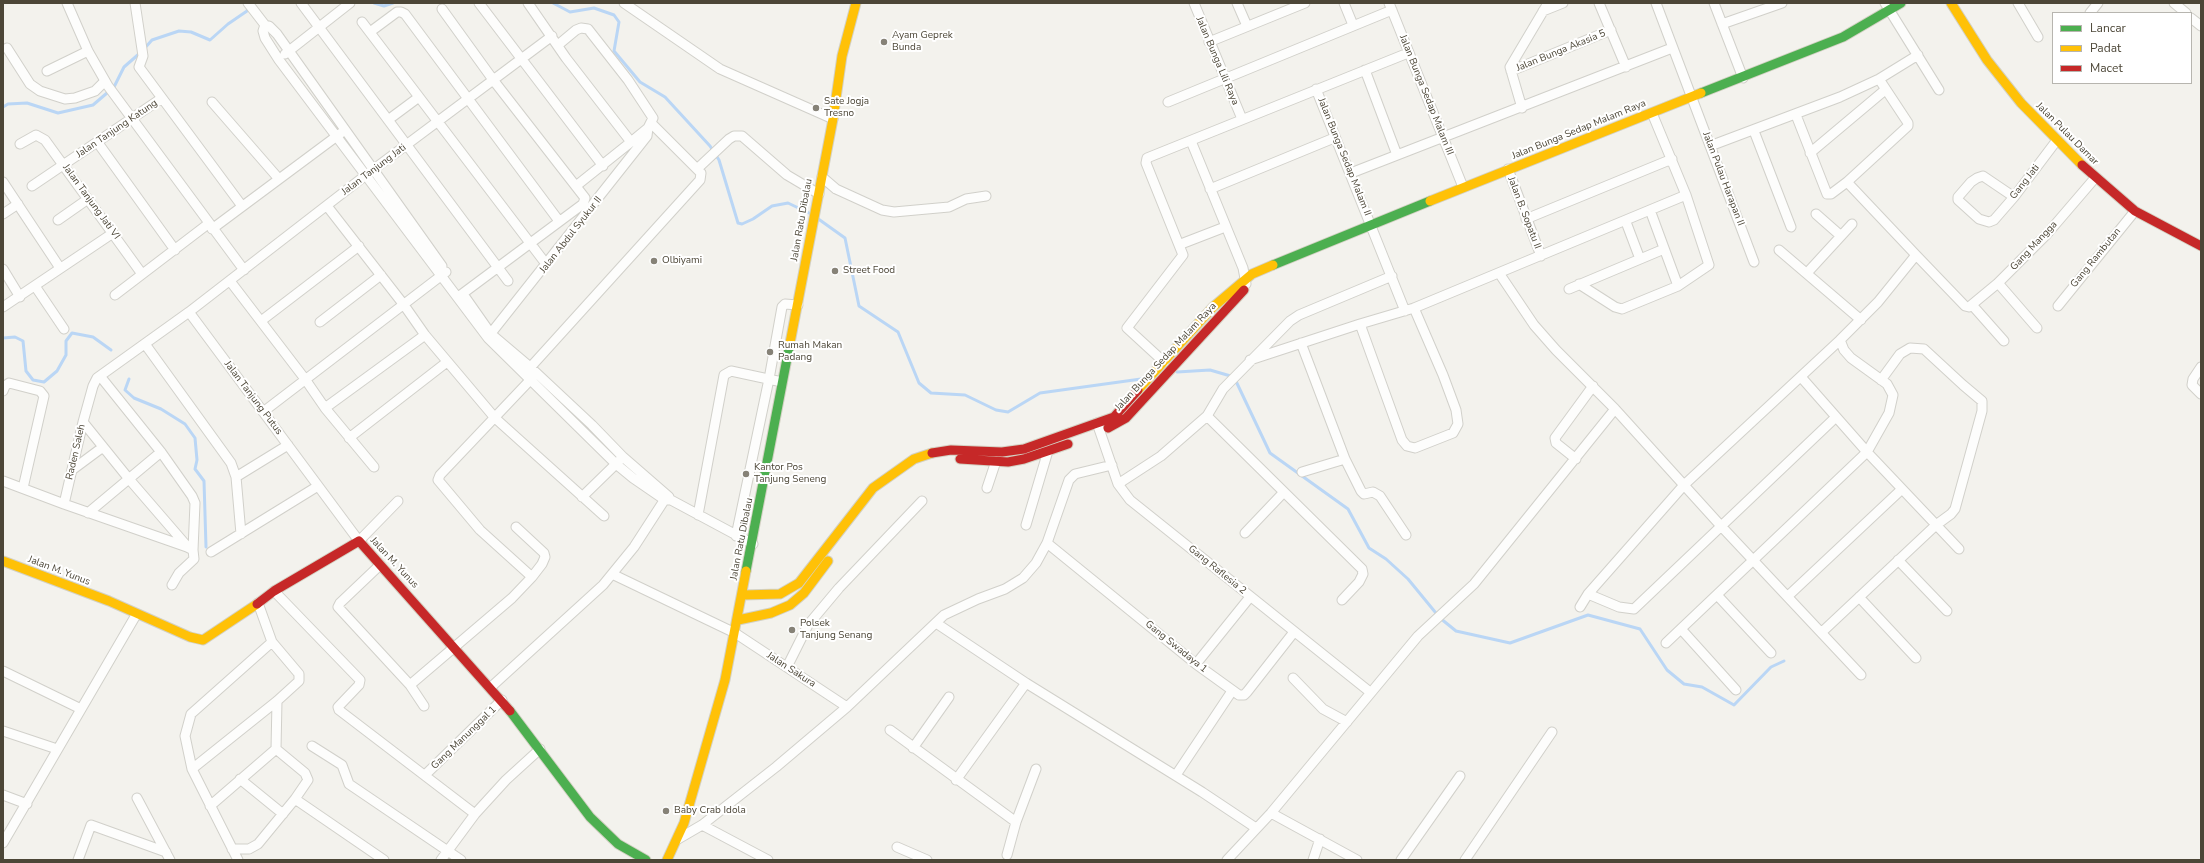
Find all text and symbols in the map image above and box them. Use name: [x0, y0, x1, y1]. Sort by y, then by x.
legend: [2052, 12, 2192, 84]
street label: Jalan Bunga Lili Raya: [1193, 15, 1241, 107]
text: Lancar: [2090, 20, 2126, 36]
street label: Jalan Bunga Akasia 5: [1515, 28, 1607, 74]
place label: Ayam Geprek Bunda: [892, 30, 953, 54]
street label: Jalan Bunga Sedap Malam III: [1396, 33, 1456, 157]
marker: Ayam Geprek Bunda: [879, 37, 889, 47]
text: Padat: [2090, 40, 2121, 56]
text: Macet: [2090, 60, 2123, 76]
place label: Sate Jogja Tresno: [824, 96, 869, 120]
street label: Jalan Bunga Sedap Malam II: [1315, 96, 1373, 218]
street label: Jalan Tanjung Katung: [74, 97, 160, 161]
street label: Jalan Bunga Sedap Malam Raya: [1510, 98, 1648, 162]
street label: Jalan Pulau Damar: [2033, 100, 2101, 168]
marker: Sate Jogja Tresno: [811, 103, 821, 113]
street label: Jalan Pulau Harapan II: [1700, 130, 1746, 228]
street label: Jalan Tanjung Jati: [339, 142, 409, 198]
street label: Jalan Tanjung Jati VI: [60, 162, 122, 242]
street label: Gang Jati: [2008, 162, 2042, 202]
street label: Jalan B. Sopatu II: [1505, 175, 1543, 251]
street label: Jalan Ratu Dibalau: [789, 178, 815, 262]
street label: Jalan Abdul Syukur II: [537, 194, 605, 276]
street label: Gang Mangga: [2008, 219, 2060, 273]
street label: Gang Rambutan: [2068, 226, 2124, 290]
place label: Olbiyami: [662, 255, 702, 267]
marker: Olbiyami: [649, 256, 659, 266]
place label: Street Food: [843, 265, 895, 277]
marker: Street Food: [830, 266, 840, 276]
street label: Jalan Bunga Sedap Malam Raya: [1113, 300, 1219, 414]
place label: Rumah Makan Padang: [778, 340, 842, 364]
marker: Rumah Makan Padang: [765, 347, 775, 357]
street label: Jalan Tanjung Putus: [221, 359, 285, 437]
street label: Raden Saleh: [64, 423, 88, 481]
place label: Kantor Pos Tanjung Seneng: [754, 462, 826, 486]
marker: Kantor Pos Tanjung Seneng: [741, 469, 751, 479]
street label: Jalan Ratu Dibalau: [728, 497, 756, 581]
street label: Jalan M. Yunus: [367, 535, 421, 591]
street label: Gang Raflesia 2: [1186, 543, 1248, 597]
street label: Jalan M. Yunus: [26, 554, 92, 588]
place label: Polsek Tanjung Senang: [800, 618, 872, 642]
street label: Gang Swadaya 1: [1143, 618, 1209, 676]
marker: Polsek Tanjung Senang: [787, 625, 797, 635]
street label: Jalan Sakura: [764, 650, 818, 690]
street label: Gang Manunggal 1: [429, 704, 499, 772]
place label: Baby Crab Idola: [674, 805, 746, 817]
marker: Baby Crab Idola: [661, 806, 671, 816]

